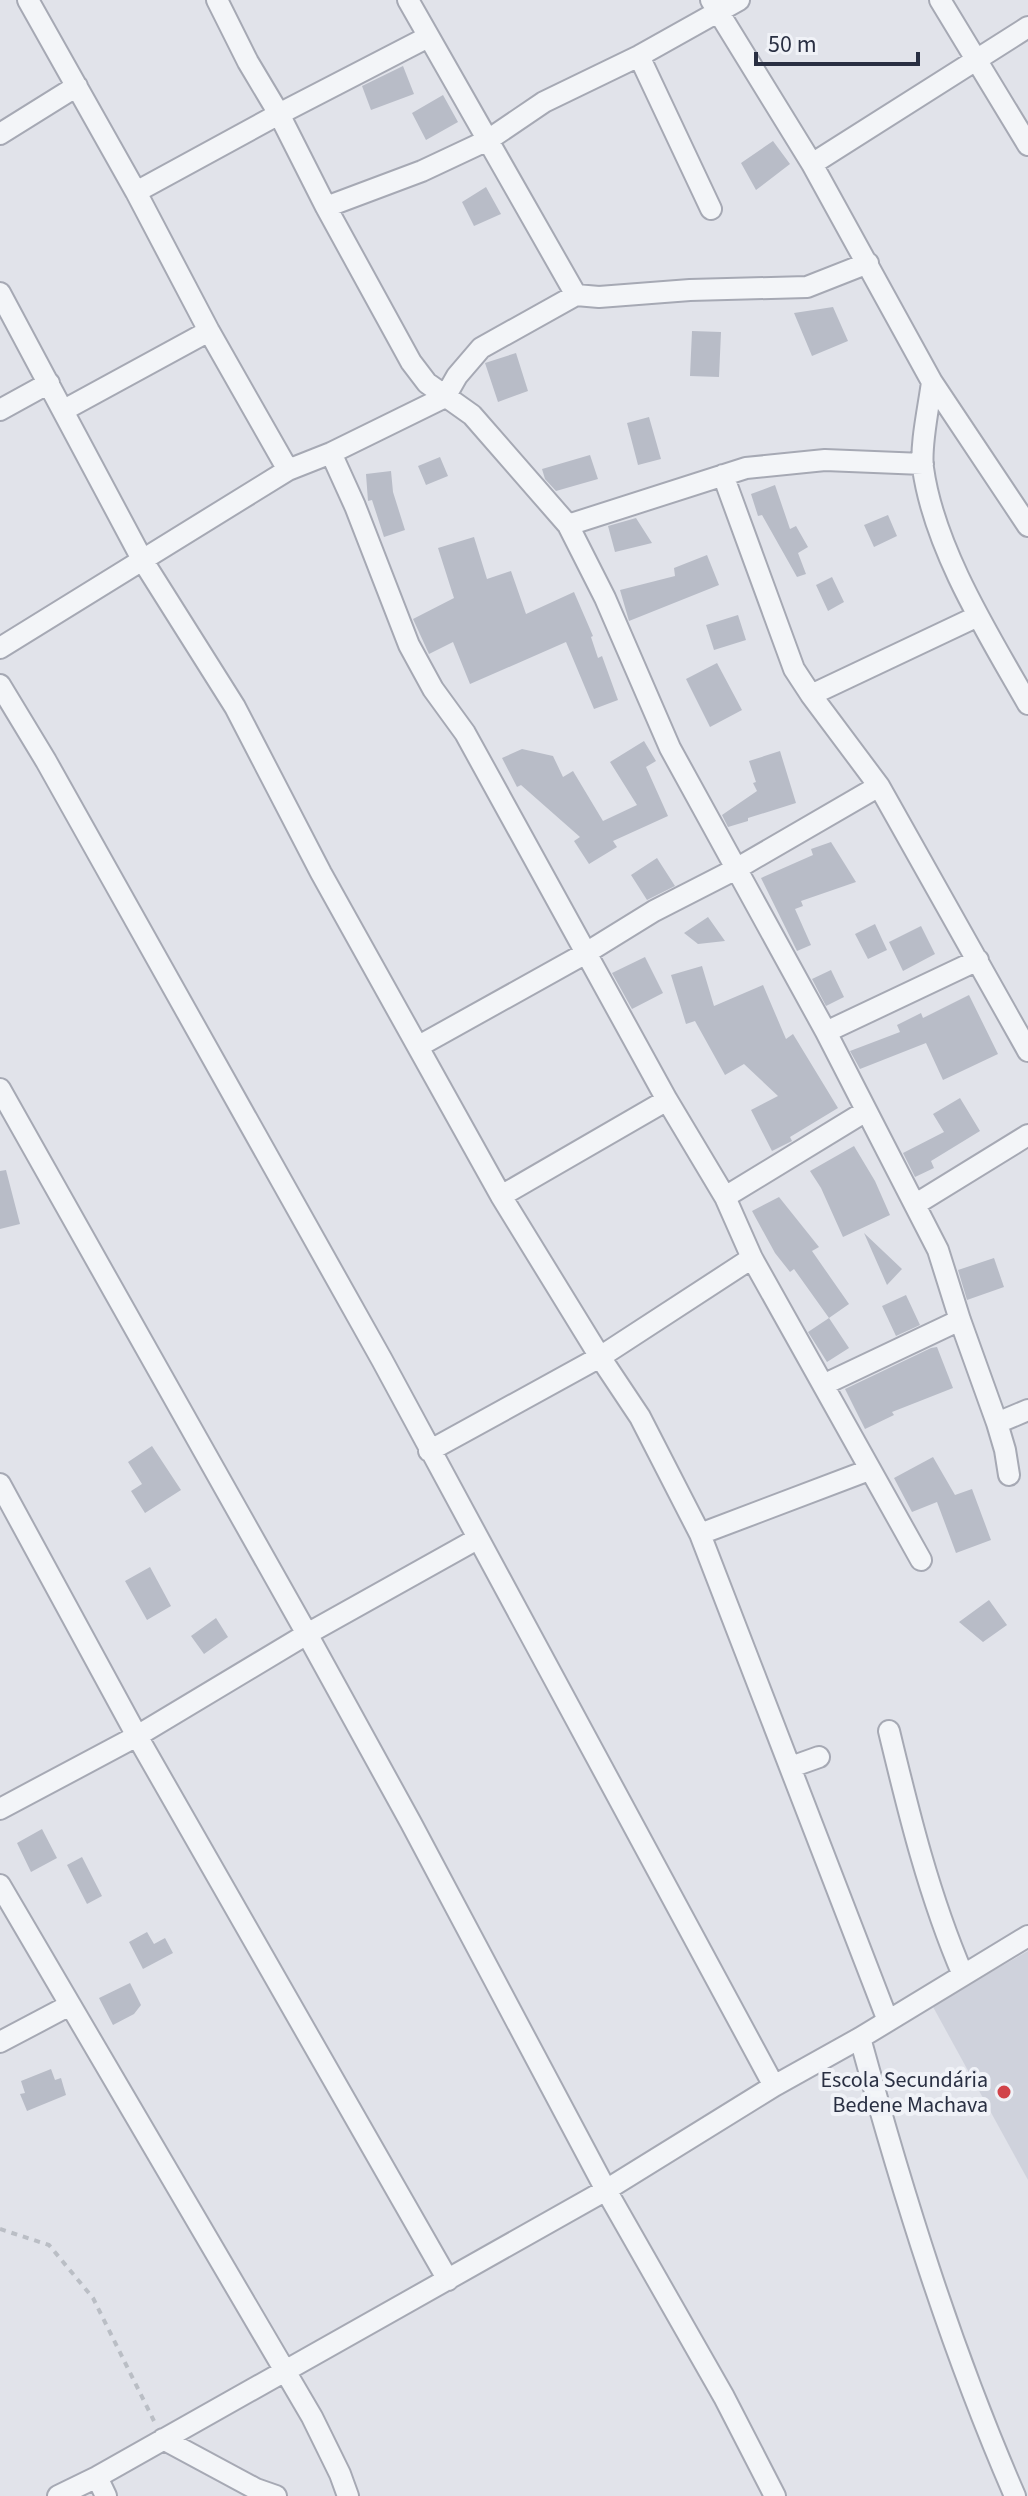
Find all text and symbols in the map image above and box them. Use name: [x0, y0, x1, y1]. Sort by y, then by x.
scale bar: [756, 16, 918, 66]
text: 50 m: [768, 27, 817, 62]
place label: Escola Secundária Bedene Machava: [820, 2064, 988, 2121]
marker: Escola Secundária Bedene Machava: [995, 2083, 1013, 2101]

